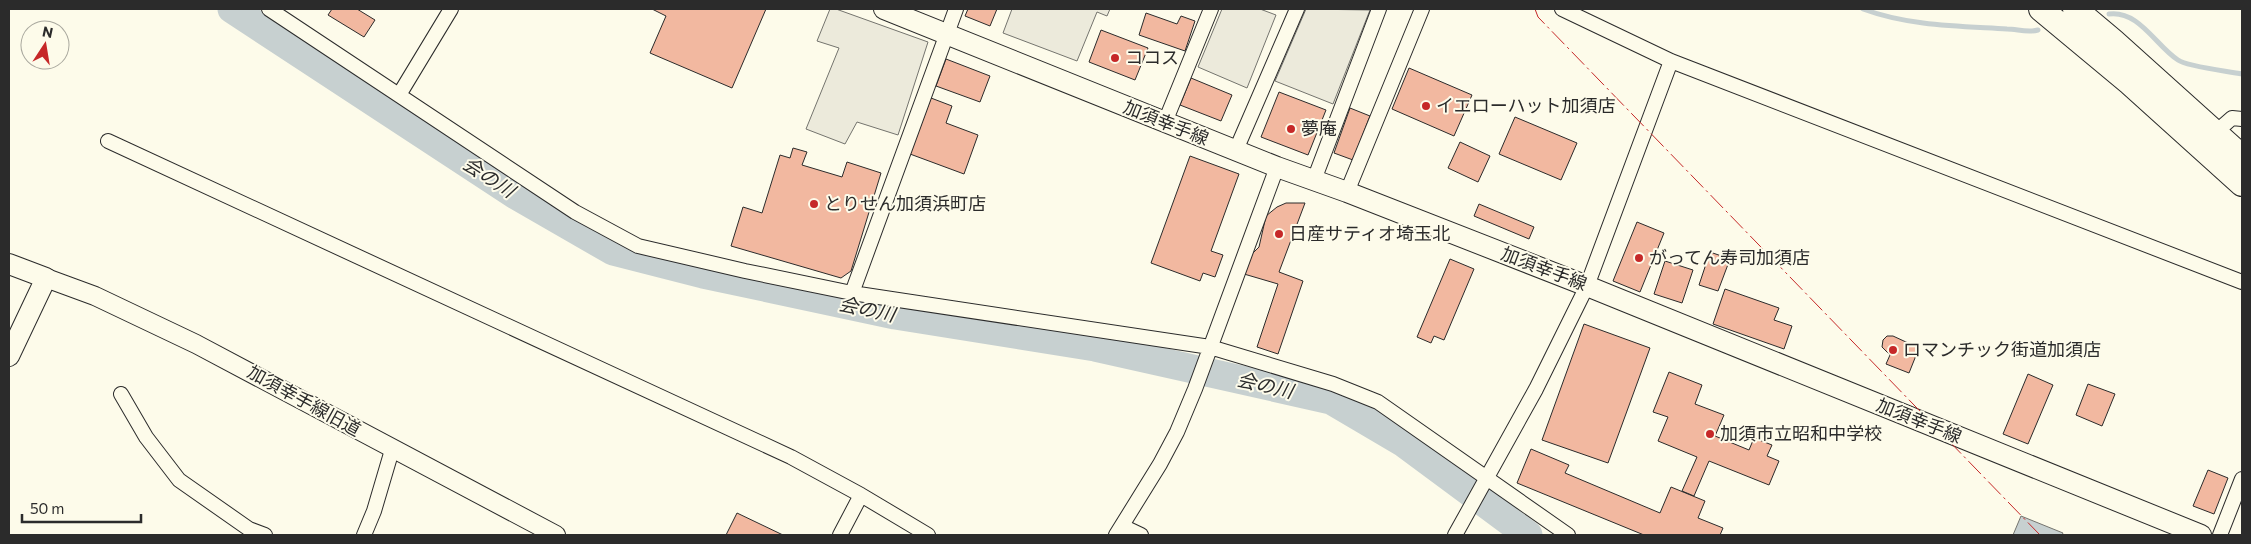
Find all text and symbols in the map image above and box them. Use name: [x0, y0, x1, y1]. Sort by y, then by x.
north arrow: [20, 20, 70, 70]
text: N: [41, 22, 55, 41]
place label: ココス: [1125, 46, 1179, 68]
marker: ココス: [1109, 52, 1121, 64]
place label: イエローハット加須店: [1436, 94, 1615, 116]
street label: 加須幸手線: [1121, 95, 1212, 149]
marker: イエローハット加須店: [1420, 100, 1432, 112]
place label: 夢庵: [1301, 117, 1337, 139]
marker: 夢庵: [1285, 123, 1297, 135]
water label: 会の川: [459, 151, 521, 203]
place label: とりせん加須浜町店: [824, 192, 986, 214]
marker: とりせん加須浜町店: [808, 198, 820, 210]
place label: 日産サティオ埼玉北: [1289, 222, 1450, 244]
marker: 日産サティオ埼玉北: [1273, 228, 1285, 240]
street label: 加須幸手線: [1498, 242, 1590, 294]
place label: がってん寿司加須店: [1649, 246, 1810, 268]
marker: がってん寿司加須店: [1633, 252, 1645, 264]
water label: 会の川: [837, 291, 899, 326]
place label: ロマンチック街道加須店: [1903, 338, 2101, 360]
marker: ロマンチック街道加須店: [1887, 344, 1899, 356]
street label: 加須幸手線旧道: [244, 360, 365, 440]
water label: 会の川: [1235, 367, 1297, 403]
street label: 加須幸手線: [1874, 393, 1965, 447]
place label: 加須市立昭和中学校: [1720, 422, 1882, 444]
marker: 加須市立昭和中学校: [1704, 428, 1716, 440]
scale bar: [22, 492, 141, 524]
text: 50 m: [30, 499, 64, 517]

